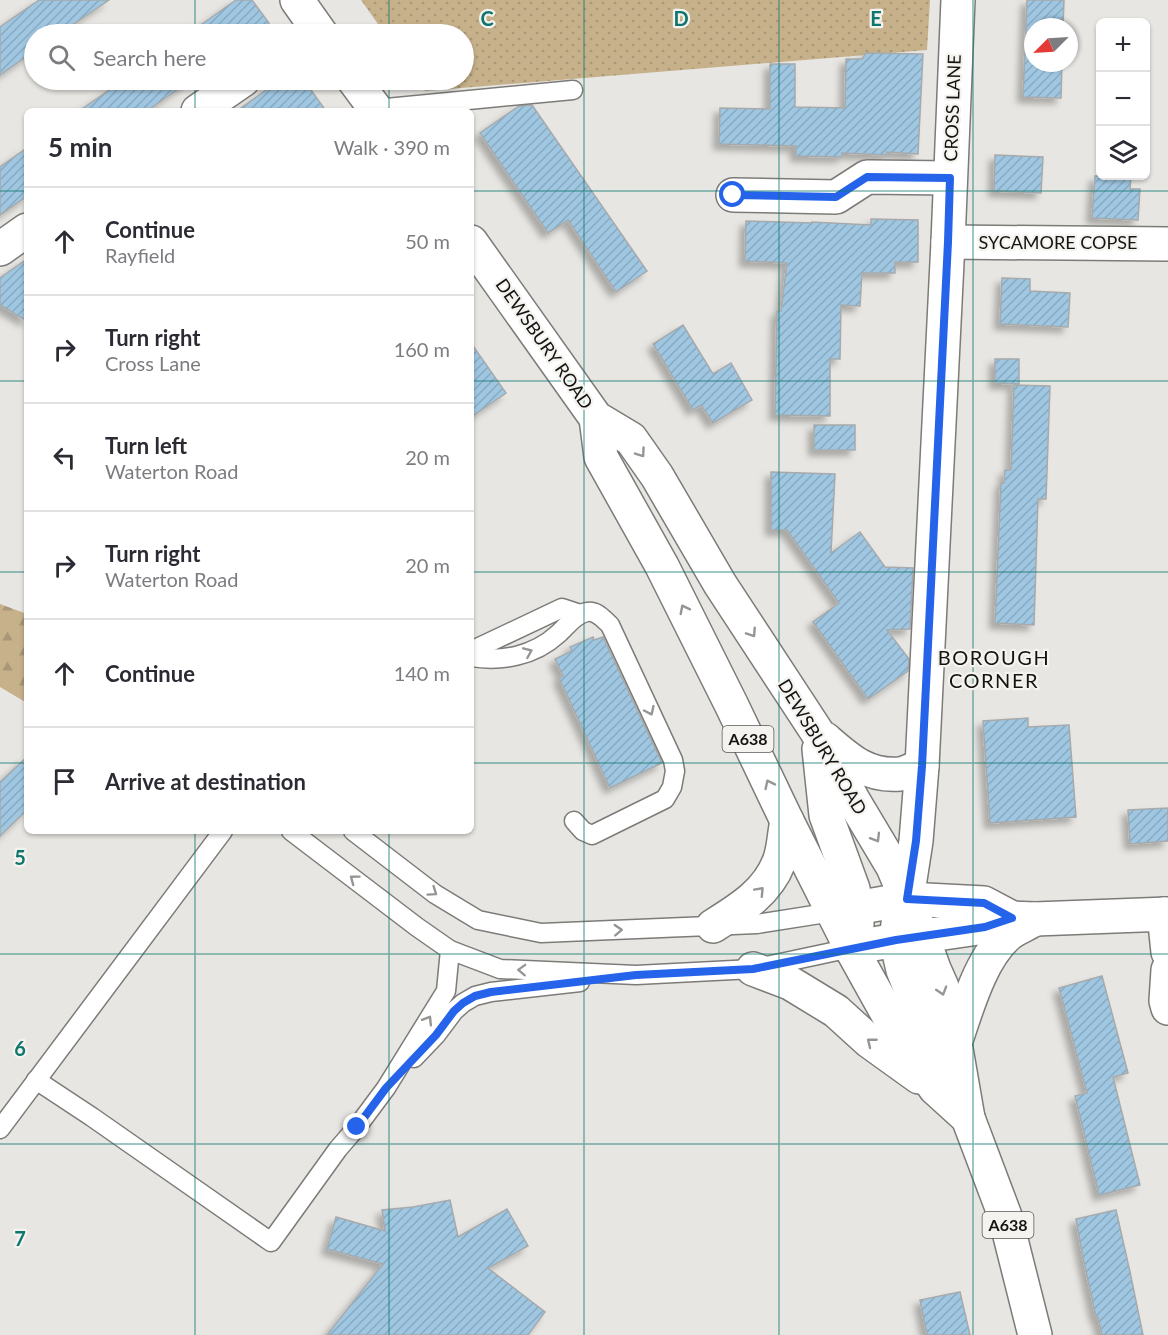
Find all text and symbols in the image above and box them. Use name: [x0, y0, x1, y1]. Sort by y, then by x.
text: C: [480, 6, 494, 30]
text: D: [673, 6, 689, 30]
text: E: [870, 6, 882, 30]
north arrow: [1024, 18, 1078, 72]
map controls: [1096, 18, 1150, 180]
button: +: [1096, 18, 1150, 72]
search box: [24, 24, 474, 90]
icon: search: [45, 41, 78, 74]
text: Search here: [93, 44, 206, 71]
street label: CROSS LANE: [939, 54, 965, 162]
button: −: [1096, 72, 1150, 126]
button: layers: [1096, 126, 1150, 180]
text: 5 min: [48, 131, 112, 163]
text: Walk · 390 m: [334, 135, 450, 159]
route start: [719, 181, 745, 207]
text: Continue: [105, 216, 195, 243]
icon: ahead: [48, 225, 81, 258]
text: 50 m: [405, 229, 450, 253]
street label: SYCAMORE COPSE: [979, 231, 1137, 253]
text: Rayfield: [105, 243, 175, 267]
street label: DEWSBURY ROAD: [492, 274, 598, 413]
text: Turn right: [105, 324, 200, 351]
icon: right: [48, 333, 81, 366]
text: 160 m: [394, 337, 450, 361]
text: Cross Lane: [105, 351, 201, 375]
text: Turn left: [105, 432, 187, 459]
icon: left: [48, 441, 81, 474]
text: 20 m: [405, 445, 450, 469]
one-way arrow: [634, 447, 645, 458]
text: Waterton Road: [105, 459, 238, 483]
text: Turn right: [105, 540, 200, 567]
icon: right: [48, 549, 81, 582]
text: 20 m: [405, 553, 450, 577]
text: Waterton Road: [105, 567, 238, 591]
one-way arrow: [679, 605, 691, 616]
one-way arrow: [744, 626, 755, 637]
district label: BOROUGH CORNER: [938, 645, 1050, 692]
one-way arrow: [522, 647, 533, 659]
icon: ahead: [48, 657, 81, 690]
text: Continue: [105, 660, 195, 687]
text: 140 m: [394, 661, 450, 685]
street label: DEWSBURY ROAD: [774, 675, 872, 818]
one-way arrow: [643, 705, 655, 716]
road number: A638: [722, 726, 774, 752]
icon: arrive: [48, 765, 81, 798]
text: Arrive at destination: [105, 768, 306, 795]
one-way arrow: [765, 780, 777, 791]
one-way arrow: [868, 832, 880, 842]
text: 5: [14, 845, 26, 869]
one-way arrow: [350, 876, 361, 887]
one-way arrow: [426, 885, 437, 896]
one-way arrow: [753, 888, 764, 898]
one-way arrow: [613, 923, 622, 936]
one-way arrow: [518, 964, 527, 977]
one-way arrow: [935, 985, 947, 996]
one-way arrow: [420, 1016, 432, 1026]
text: 6: [14, 1036, 26, 1060]
one-way arrow: [866, 1039, 877, 1050]
route end: [343, 1113, 369, 1139]
road number: A638: [982, 1212, 1034, 1238]
text: 7: [14, 1226, 26, 1250]

